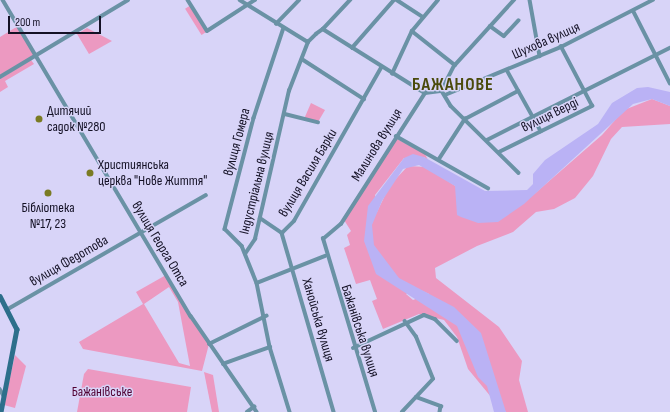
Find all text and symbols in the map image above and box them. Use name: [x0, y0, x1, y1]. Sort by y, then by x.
scale bar: [10, 8, 103, 34]
text: 200 m: [15, 15, 40, 30]
street label: Шухова вулиця: [509, 19, 583, 63]
district label: БАЖАНОВЕ: [412, 74, 494, 96]
street label: вулиця Верді: [519, 94, 581, 136]
place label: Дитячий садок №280: [47, 103, 106, 136]
street label: Малинова вулиця: [348, 105, 406, 185]
street label: вулиця Гомера: [220, 106, 254, 178]
marker: Дитячий садок №280: [34, 114, 44, 124]
street label: вулиця Василя Барки: [275, 126, 341, 220]
street label: Індустріальна вулиця: [236, 130, 278, 236]
place label: Християнська церква "Нове Життя": [98, 157, 207, 190]
marker: Християнська церква "Нове Життя": [85, 168, 95, 178]
marker: Бібліотека №17, 23: [43, 188, 53, 198]
street label: вулиця Георга Отса: [128, 198, 192, 290]
place label: Бібліотека №17, 23: [21, 200, 75, 232]
street label: вулиця Федотова: [27, 232, 111, 290]
street label: Ханойська вулиця: [298, 276, 338, 364]
street label: Бажанівська вулиця: [337, 283, 383, 379]
park label: Бажанівське: [72, 384, 132, 400]

